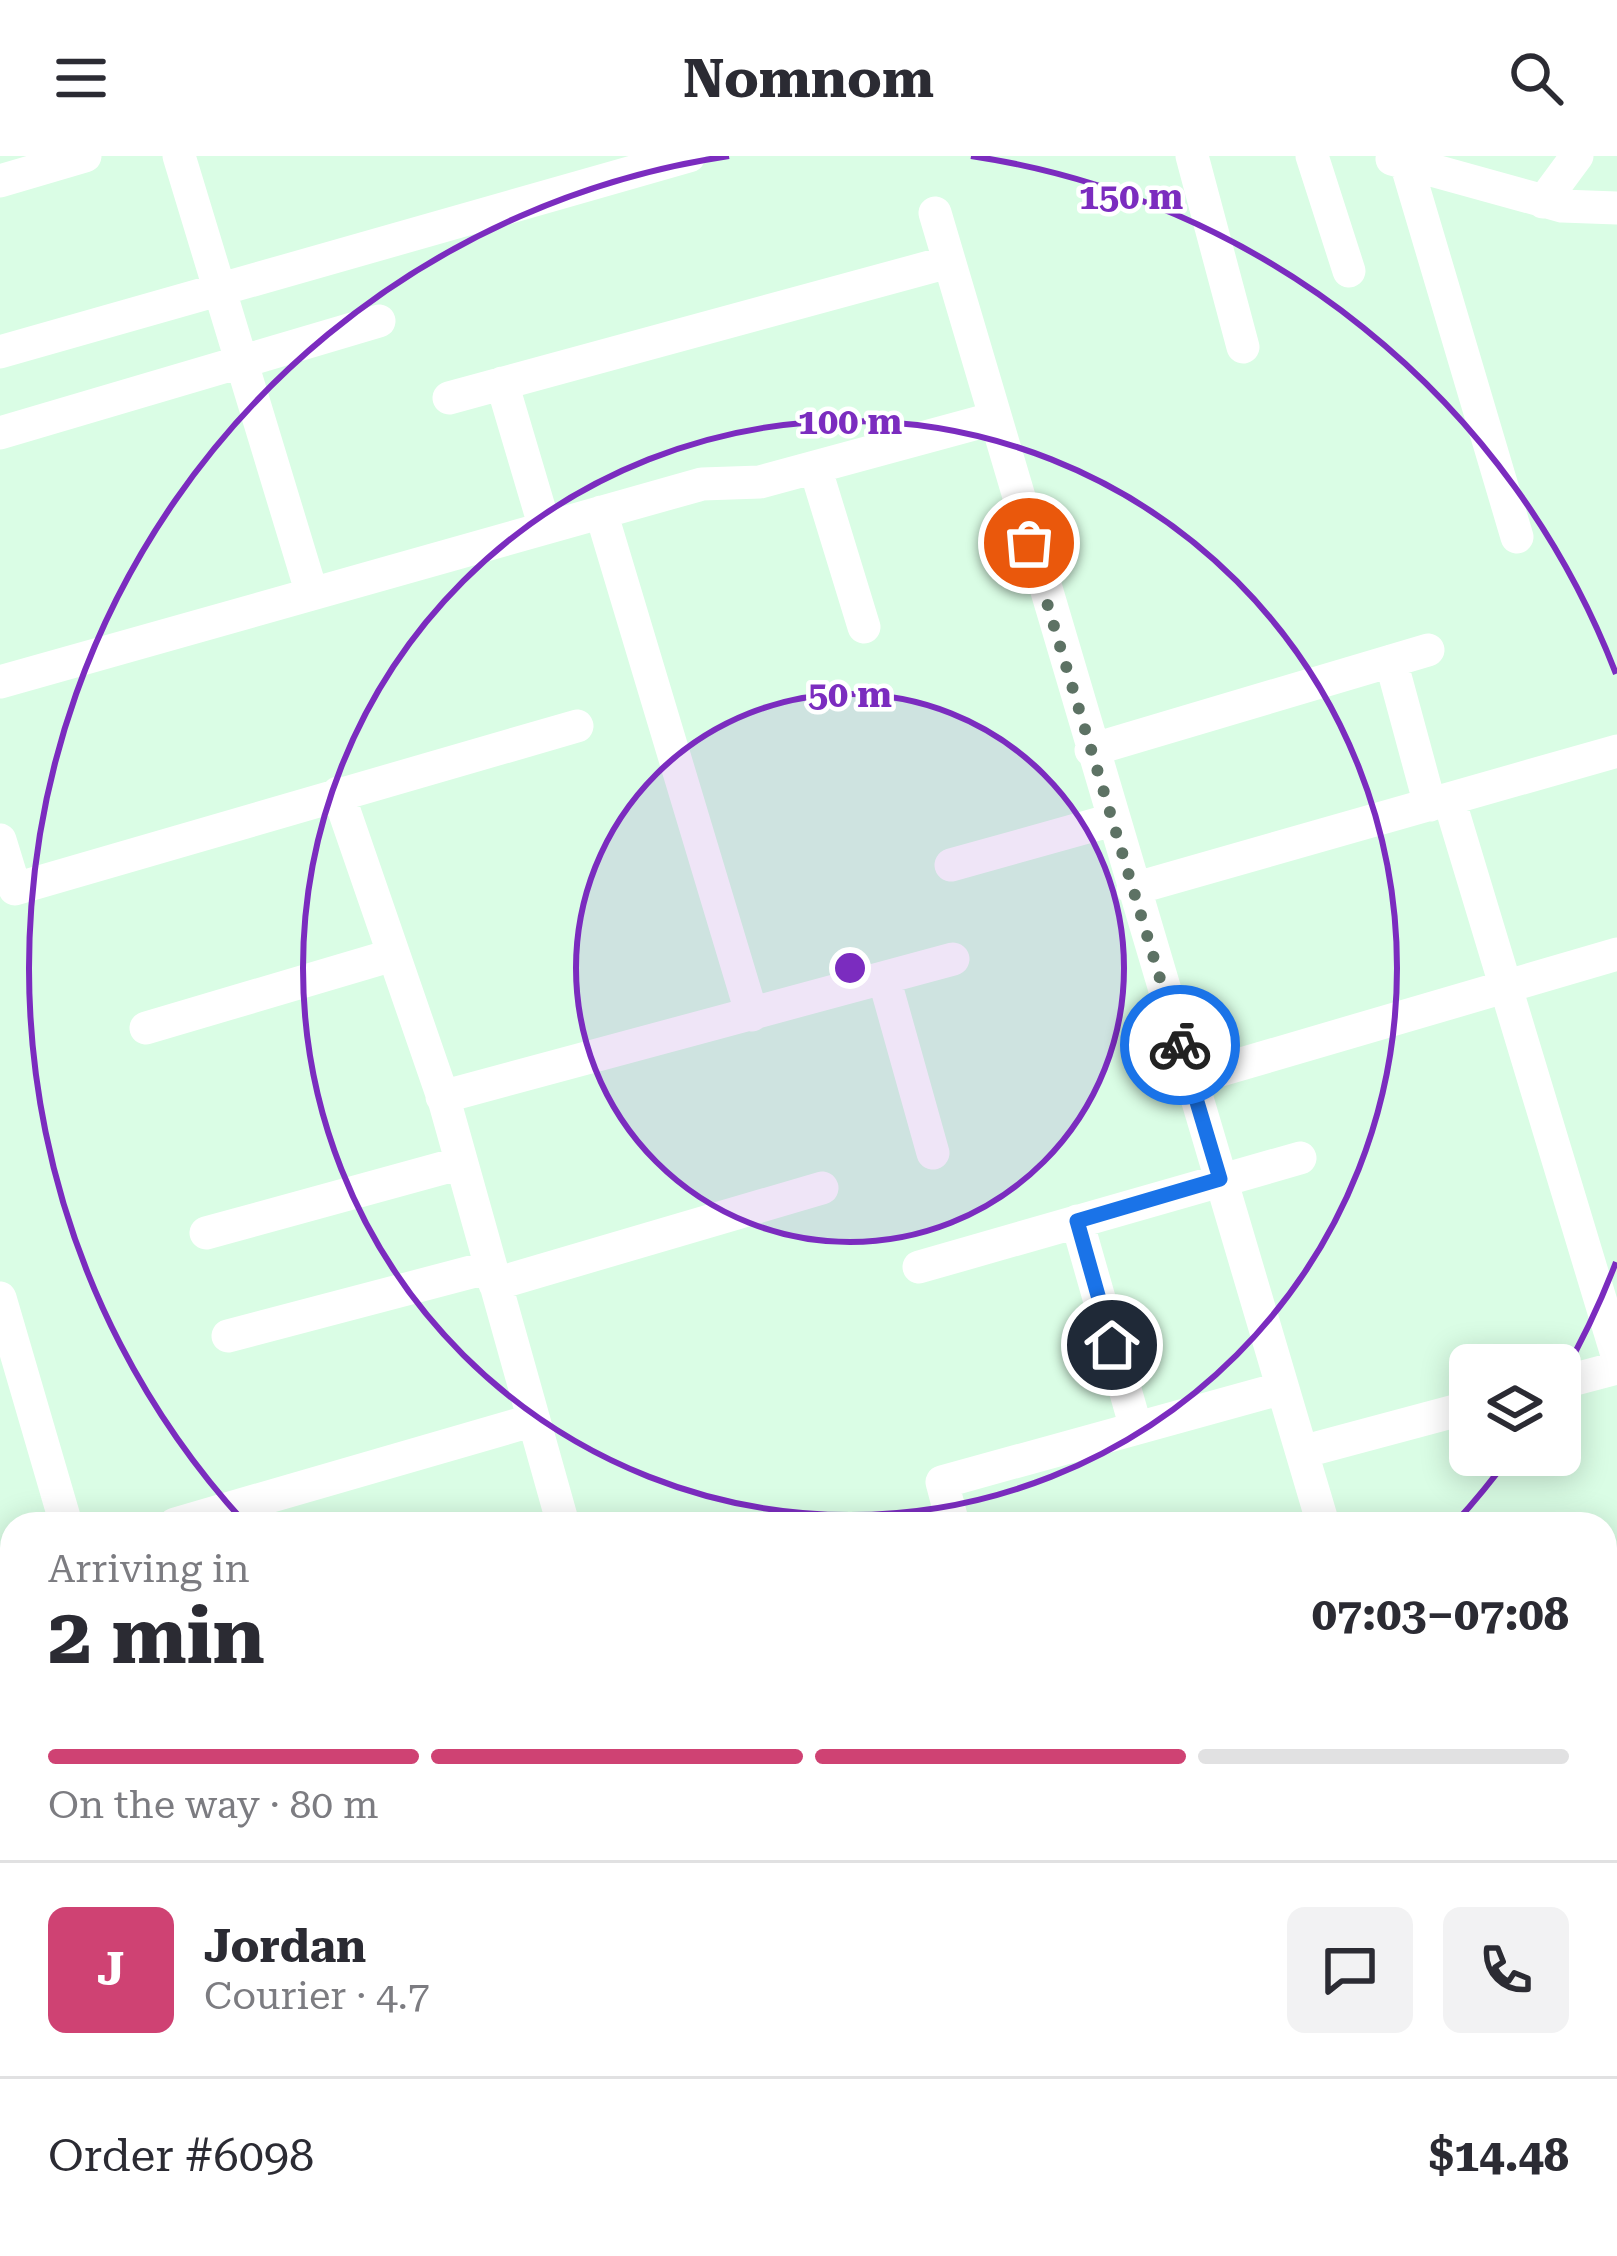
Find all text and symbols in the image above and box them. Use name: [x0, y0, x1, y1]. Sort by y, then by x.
icon: menu: [48, 45, 114, 111]
icon: search: [1503, 45, 1569, 111]
text: Nomnom: [683, 47, 934, 110]
text: 150 m: [1079, 176, 1183, 218]
text: 100 m: [798, 401, 902, 443]
pin: [978, 492, 1080, 594]
icon: bag: [996, 510, 1062, 576]
text: 50 m: [808, 674, 892, 716]
centre of rings: [829, 947, 871, 989]
courier: [1120, 985, 1240, 1105]
icon: bike: [1147, 1012, 1213, 1078]
pin: [1061, 1294, 1163, 1396]
icon: home: [1079, 1312, 1145, 1378]
map controls: [1449, 1344, 1581, 1476]
button: layers: [1449, 1344, 1581, 1476]
text: Arriving in: [48, 1546, 250, 1592]
text: 07:03–07:08: [1312, 1588, 1569, 1641]
text: 2 min: [48, 1591, 265, 1682]
text: On the way · 80 m: [48, 1782, 379, 1828]
button: chat: [1287, 1907, 1413, 2033]
button: phone: [1443, 1907, 1569, 2033]
text: Jordan: [204, 1920, 366, 1973]
text: J: [97, 1943, 125, 1996]
text: Courier · 4.7: [204, 1973, 430, 2019]
text: Order #6098: [48, 2129, 314, 2182]
text: $14.48: [1429, 2129, 1569, 2182]

